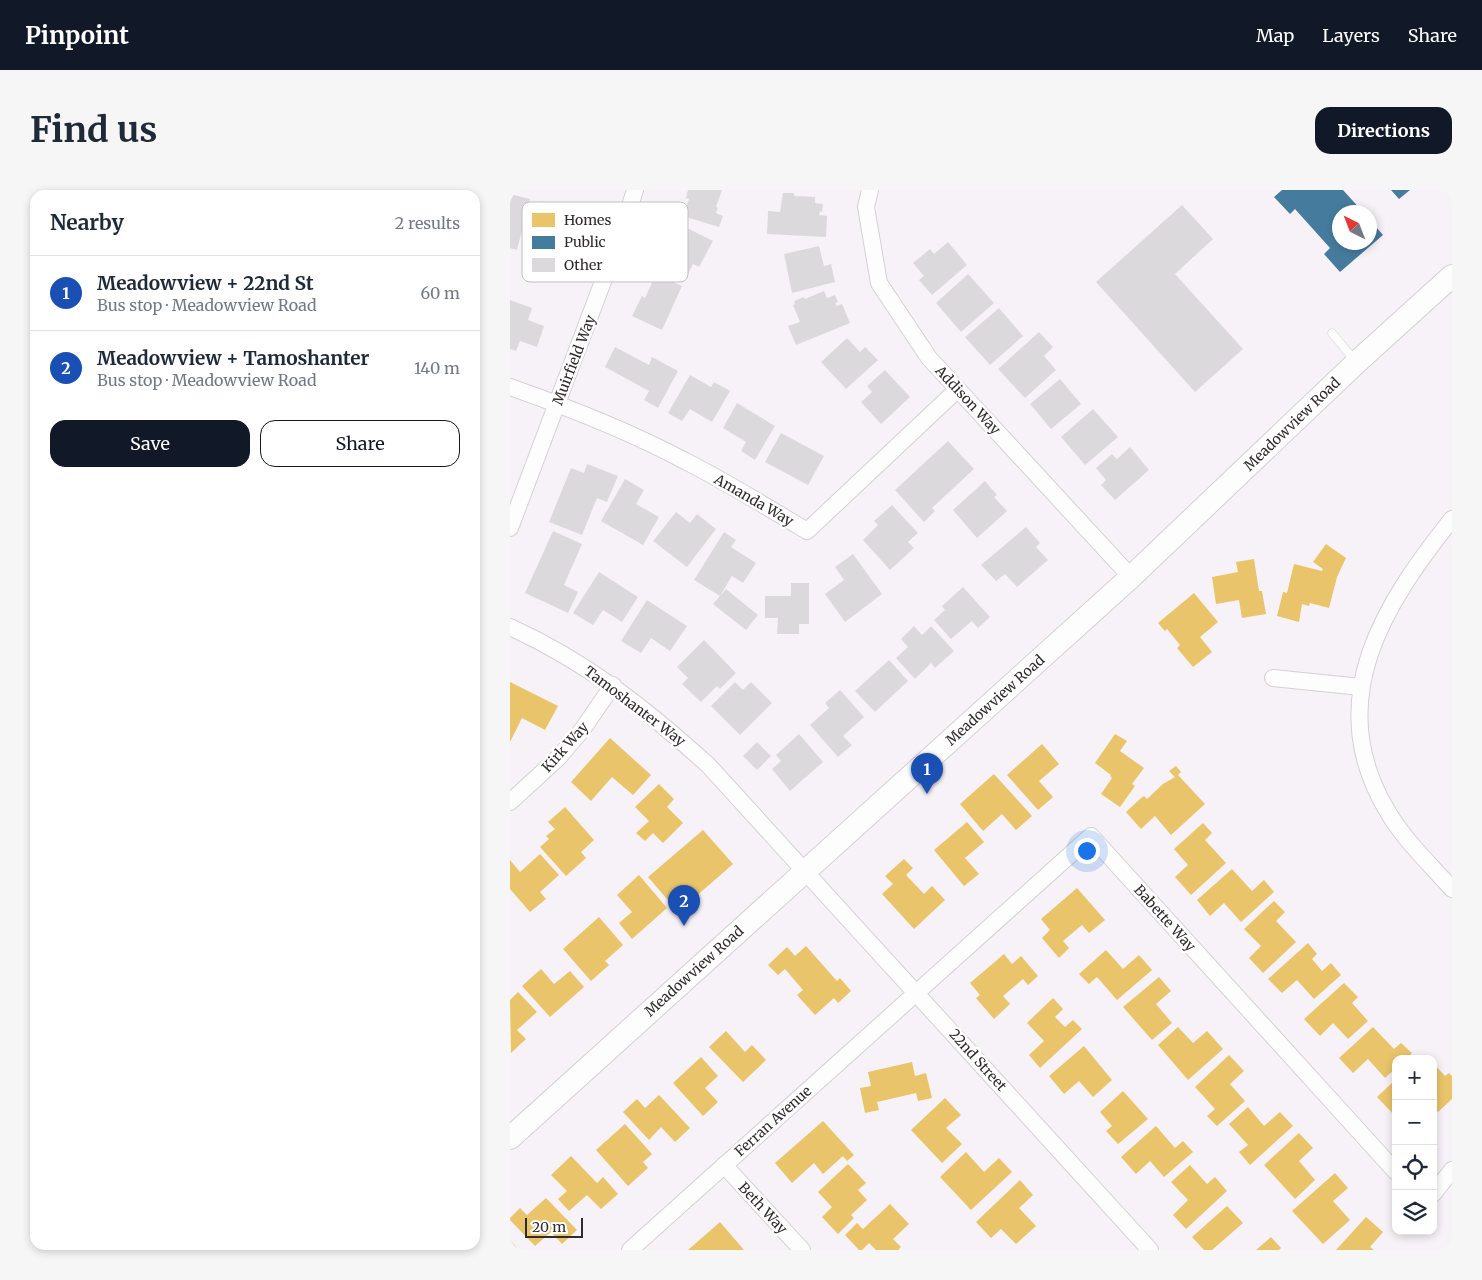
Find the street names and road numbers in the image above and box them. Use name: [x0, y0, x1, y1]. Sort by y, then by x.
street label: Muirfield Way: [549, 312, 600, 408]
street label: Addison Way: [931, 361, 1005, 439]
street label: Meadowview Road: [1240, 373, 1344, 475]
street label: Amanda Way: [710, 470, 798, 530]
street label: Meadowview Road: [942, 651, 1049, 749]
street label: Tamoshanter Way: [581, 662, 690, 751]
street label: Kirk Way: [538, 717, 593, 776]
street label: Babette Way: [1130, 881, 1200, 956]
street label: Meadowview Road: [641, 922, 748, 1020]
street label: 22nd Street: [945, 1025, 1011, 1095]
street label: Ferran Avenue: [731, 1082, 815, 1160]
street label: Beth Way: [735, 1179, 792, 1238]

